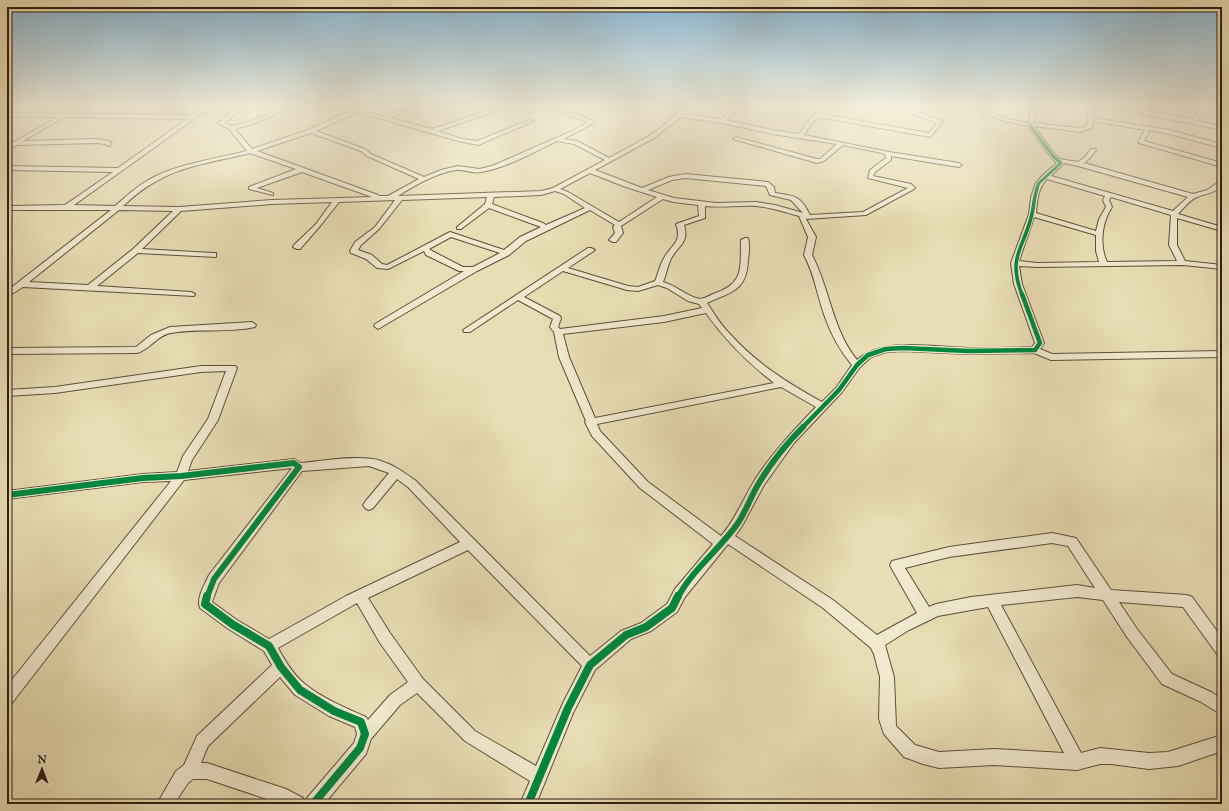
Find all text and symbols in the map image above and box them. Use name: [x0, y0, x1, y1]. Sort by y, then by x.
north arrow: [22, 749, 62, 789]
text: N: [36, 753, 48, 767]

